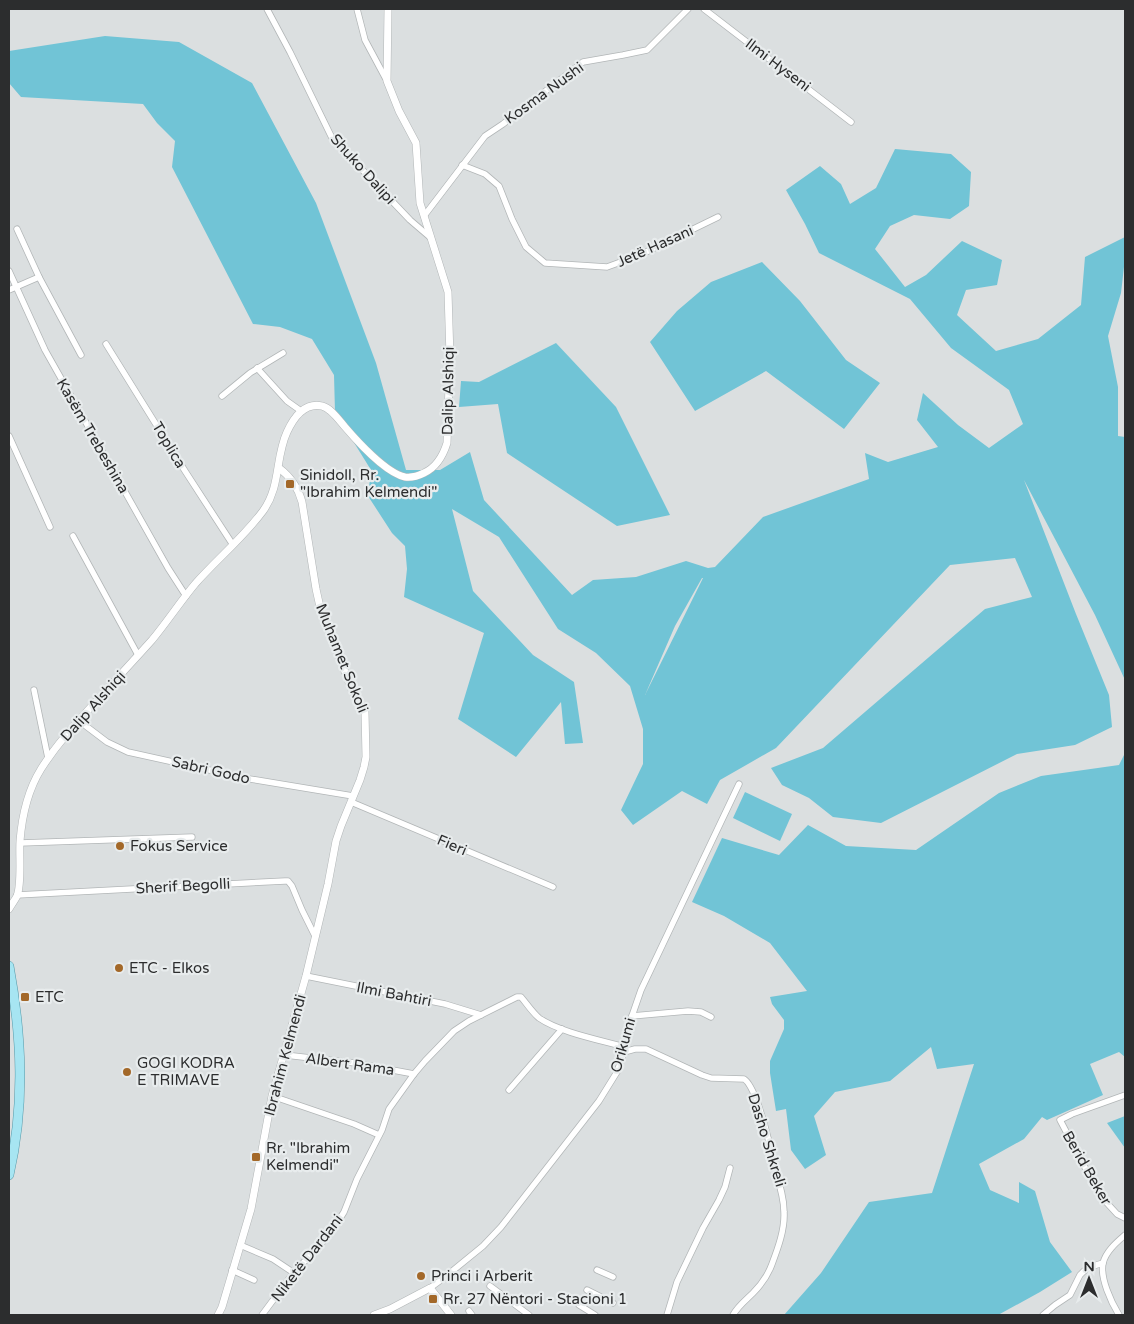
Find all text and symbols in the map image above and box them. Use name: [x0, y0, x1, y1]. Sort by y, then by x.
street label: Ilmi Hyseni: [742, 35, 814, 95]
street label: Kosma Nushi: [501, 58, 587, 128]
street label: Shuko Dalipi: [327, 130, 399, 208]
street label: Jetë Hasani: [614, 221, 696, 271]
street label: Dalip Alshiqi: [438, 347, 458, 435]
street label: Kasëm Trebeshina: [53, 375, 133, 497]
street label: Toplica: [148, 419, 190, 471]
place label: Sinidoll, Rr. "Ibrahim Kelmendi": [300, 466, 438, 501]
marker: Sinidoll, Rr. "Ibrahim Kelmendi": [284, 478, 296, 490]
street label: Muhamet Sokoli: [312, 601, 372, 715]
street label: Dalip Alshiqi: [57, 667, 129, 745]
street label: Sabri Godo: [170, 752, 252, 788]
street label: Fieri: [434, 831, 470, 859]
place label: Fokus Service: [130, 837, 228, 855]
marker: Fokus Service: [114, 840, 126, 852]
street label: Sherif Begolli: [135, 875, 231, 897]
place label: ETC - Elkos: [129, 959, 209, 977]
marker: ETC - Elkos: [113, 962, 125, 974]
street label: Ilmi Bahtiri: [355, 978, 433, 1010]
place label: ETC: [35, 988, 64, 1006]
marker: ETC: [19, 991, 31, 1003]
street label: Ibrahim Kelmendi: [260, 992, 310, 1118]
street label: Orikumi: [607, 1015, 639, 1075]
street label: Albert Rama: [304, 1049, 396, 1079]
place label: GOGI KODRA E TRIMAVE: [137, 1054, 235, 1089]
marker: GOGI KODRA E TRIMAVE: [121, 1066, 133, 1078]
street label: Dasho Shkreli: [744, 1091, 790, 1189]
street label: Berid Beker: [1059, 1128, 1116, 1209]
place label: Rr. "Ibrahim Kelmendi": [266, 1139, 350, 1174]
marker: Rr. "Ibrahim Kelmendi": [250, 1151, 262, 1163]
street label: Niketë Dardani: [267, 1211, 347, 1305]
north arrow: [1064, 1254, 1114, 1304]
text: N: [1083, 1258, 1095, 1275]
place label: Princi i Arberit: [431, 1267, 533, 1285]
marker: Princi i Arberit: [415, 1270, 427, 1282]
place label: Rr. 27 Nëntori - Stacioni 1: [443, 1290, 627, 1308]
marker: Rr. 27 Nëntori - Stacioni 1: [427, 1293, 439, 1305]

